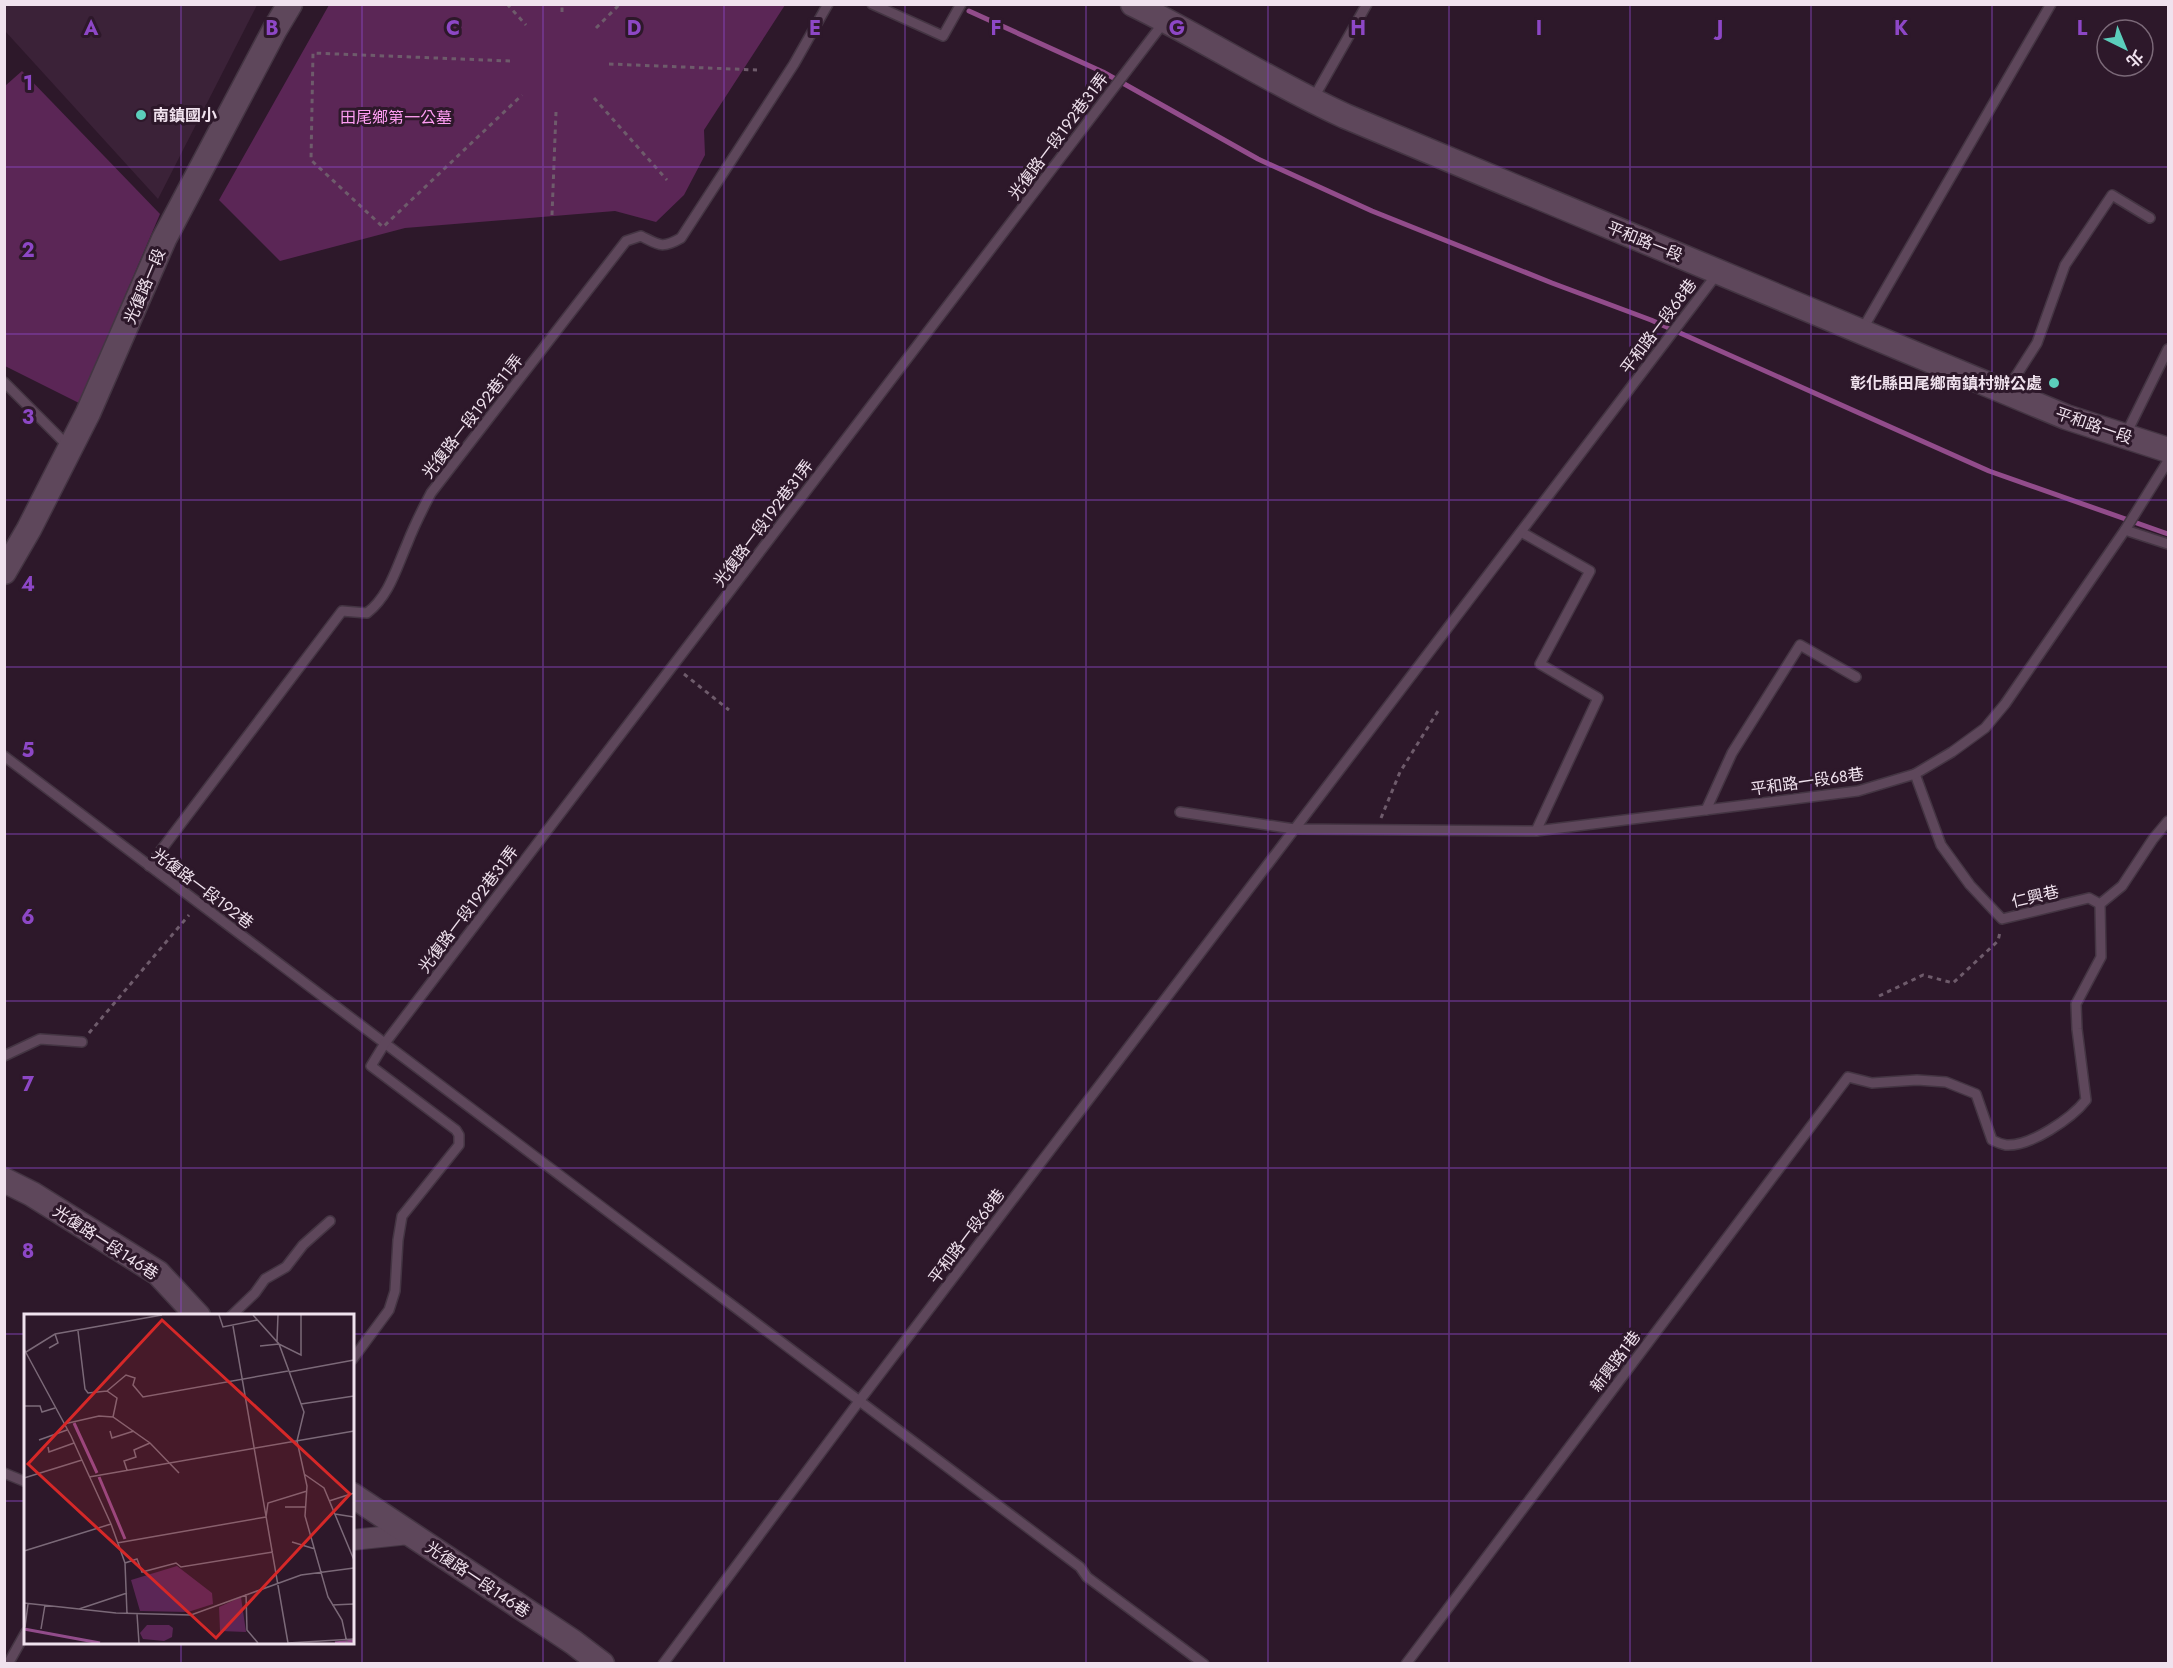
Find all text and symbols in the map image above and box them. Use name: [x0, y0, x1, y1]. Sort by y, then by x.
text: A: [83, 14, 99, 43]
text: B: [265, 14, 279, 43]
text: C: [446, 14, 460, 43]
text: D: [627, 14, 641, 43]
text: E: [809, 14, 821, 43]
text: F: [990, 14, 1002, 43]
text: G: [1169, 14, 1185, 43]
text: H: [1350, 14, 1366, 43]
text: I: [1536, 14, 1542, 43]
text: J: [1713, 14, 1723, 43]
text: K: [1894, 14, 1908, 43]
text: L: [2077, 14, 2088, 43]
north arrow: [2095, 18, 2155, 78]
text: 北: [2121, 45, 2149, 72]
street label: 光復路一段192巷31弄: [1003, 68, 1114, 205]
text: 1: [23, 69, 33, 98]
place label: 南鎮國小: [153, 104, 217, 127]
park label: 田尾鄉第一公墓: [340, 106, 452, 129]
marker: 南鎮國小: [134, 108, 148, 122]
street label: 平和路一段: [1603, 216, 1686, 267]
text: 2: [21, 236, 35, 265]
street label: 光復路一段: [118, 245, 171, 328]
street label: 平和路一段68巷: [1615, 274, 1702, 379]
street label: 光復路一段192巷11弄: [417, 349, 528, 483]
place label: 彰化縣田尾鄉南鎮村辦公處: [1850, 372, 2042, 395]
marker: 彰化縣田尾鄉南鎮村辦公處: [2047, 376, 2061, 390]
street label: 平和路一段: [2052, 402, 2135, 449]
text: 3: [22, 403, 34, 432]
street label: 光復路一段192巷31弄: [708, 455, 819, 592]
text: 4: [21, 570, 35, 599]
text: 5: [22, 736, 35, 765]
street label: 平和路一段68巷: [1749, 762, 1865, 801]
street label: 光復路一段192巷31弄: [413, 841, 524, 978]
street label: 光復路一段192巷: [147, 843, 258, 934]
street label: 仁興巷: [2009, 880, 2061, 913]
text: 6: [21, 903, 35, 932]
text: 7: [22, 1070, 35, 1099]
street label: 平和路一段68巷: [923, 1184, 1010, 1289]
street label: 光復路一段146巷: [48, 1200, 163, 1285]
text: 8: [22, 1237, 34, 1266]
inset map: [24, 1314, 354, 1644]
street label: 新興路1巷: [1585, 1326, 1646, 1397]
street label: 光復路一段146巷: [421, 1536, 535, 1623]

